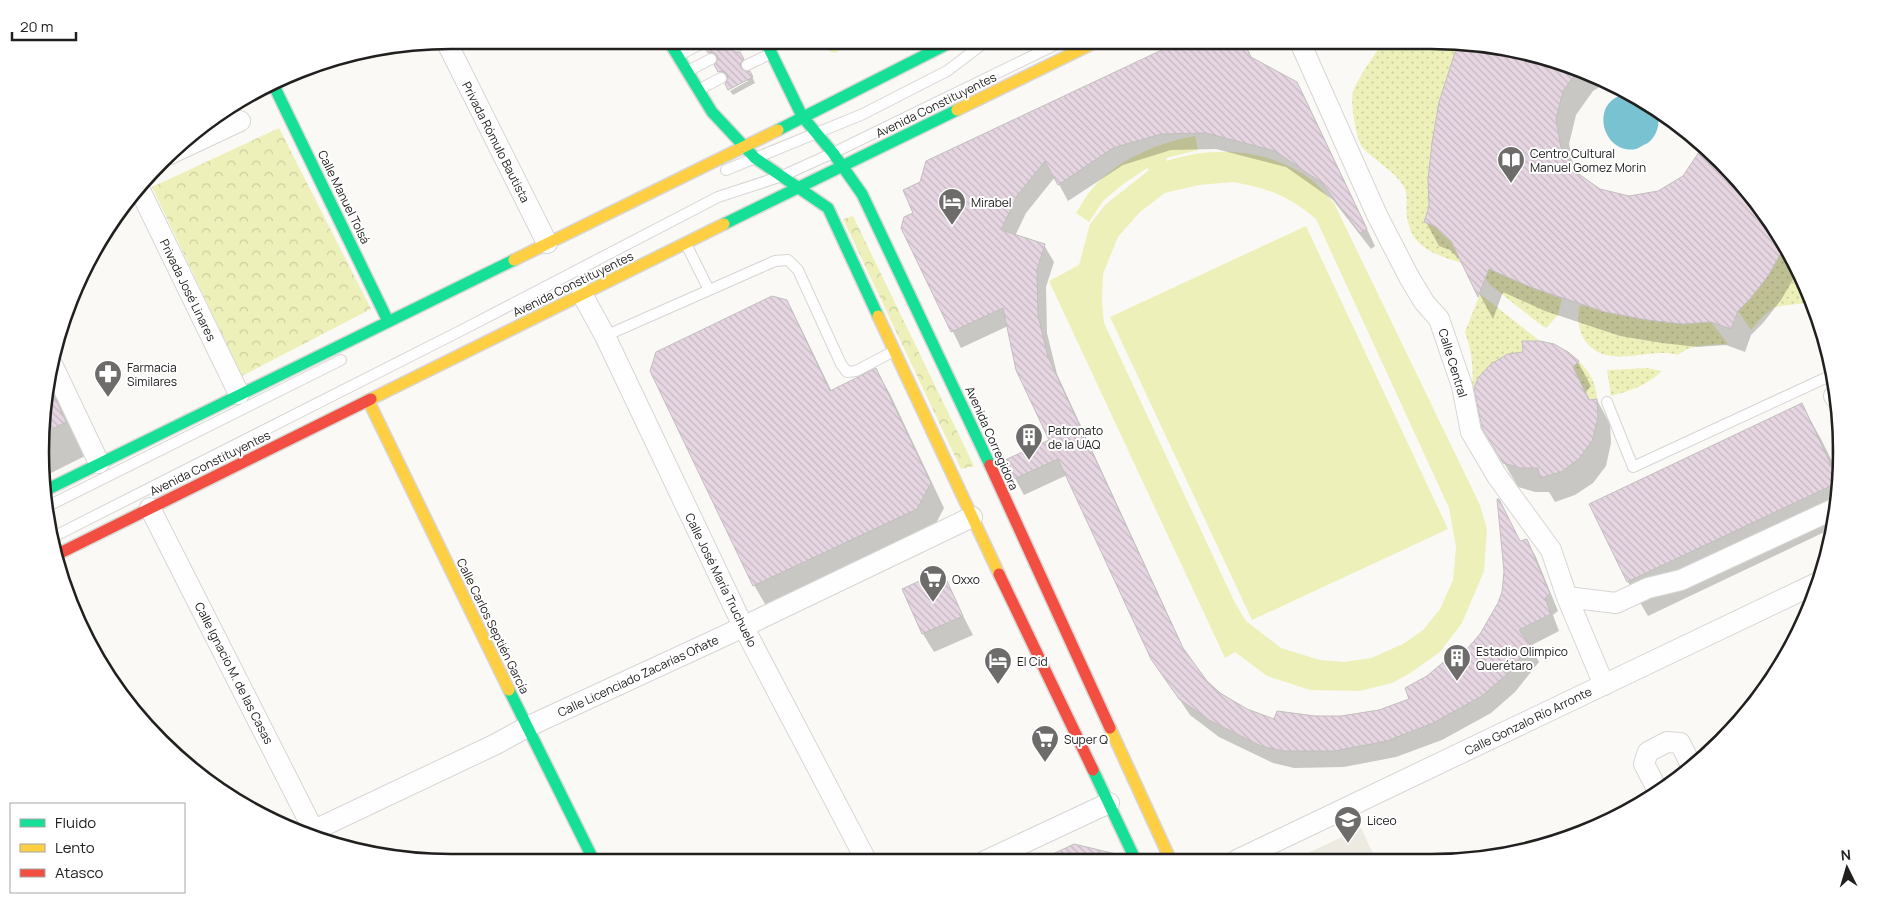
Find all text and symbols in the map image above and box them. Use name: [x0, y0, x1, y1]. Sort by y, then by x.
scale bar: [12, 10, 76, 42]
text: 20 m: [20, 16, 53, 37]
street label: Avenida Constituyentes: [873, 68, 999, 142]
street label: Privada Rómulo Bautista: [458, 79, 534, 205]
library icon: Centro Cultural Manuel Gomez Morin: [1496, 145, 1526, 184]
place label: Centro Cultural Manuel Gomez Morin: [1530, 145, 1646, 176]
street label: Calle Manuel Tolsá: [314, 147, 374, 247]
hotel icon: Mirabel: [937, 187, 967, 226]
place label: Mirabel: [971, 194, 1012, 211]
street label: Privada José Linares: [156, 236, 220, 344]
street label: Avenida Constituyentes: [510, 247, 636, 321]
street label: Calle Central: [1434, 326, 1472, 400]
pharmacy icon: Farmacia Similares: [93, 359, 123, 398]
place label: Farmacia Similares: [127, 359, 177, 390]
street label: Avenida Corregidora: [961, 383, 1023, 493]
building icon: Patronato de la UAQ: [1014, 422, 1044, 461]
place label: Patronato de la UAQ: [1048, 422, 1103, 453]
street label: Avenida Constituyentes: [147, 426, 273, 500]
street label: Calle José María Truchuelo: [681, 510, 761, 650]
street label: Calle Carlos Septién García: [453, 555, 533, 697]
supermarket icon: Oxxo: [918, 564, 948, 603]
place label: Oxxo: [952, 571, 980, 588]
street label: Calle Ignacio M. de las Casas: [191, 599, 277, 747]
street label: Calle Licenciado Zacarías Oñate: [555, 631, 721, 721]
building icon: Estadio Olimpico Querétaro: [1442, 643, 1472, 682]
place label: Estadio Olimpico Querétaro: [1476, 643, 1568, 674]
hotel icon: El Cid: [983, 646, 1013, 685]
place label: El Cid: [1017, 653, 1048, 670]
street label: Calle Gonzalo Río Arronte: [1461, 683, 1595, 759]
supermarket icon: Super Q: [1030, 724, 1060, 763]
place label: Super Q: [1064, 731, 1108, 748]
legend: [10, 803, 185, 893]
school or university icon: Liceo: [1333, 805, 1363, 844]
text: Fluido: [55, 812, 96, 833]
place label: Liceo: [1367, 812, 1397, 829]
text: Lento: [55, 837, 95, 858]
north arrow: [1822, 843, 1872, 893]
text: N: [1840, 845, 1852, 864]
text: Atasco: [55, 862, 103, 883]

